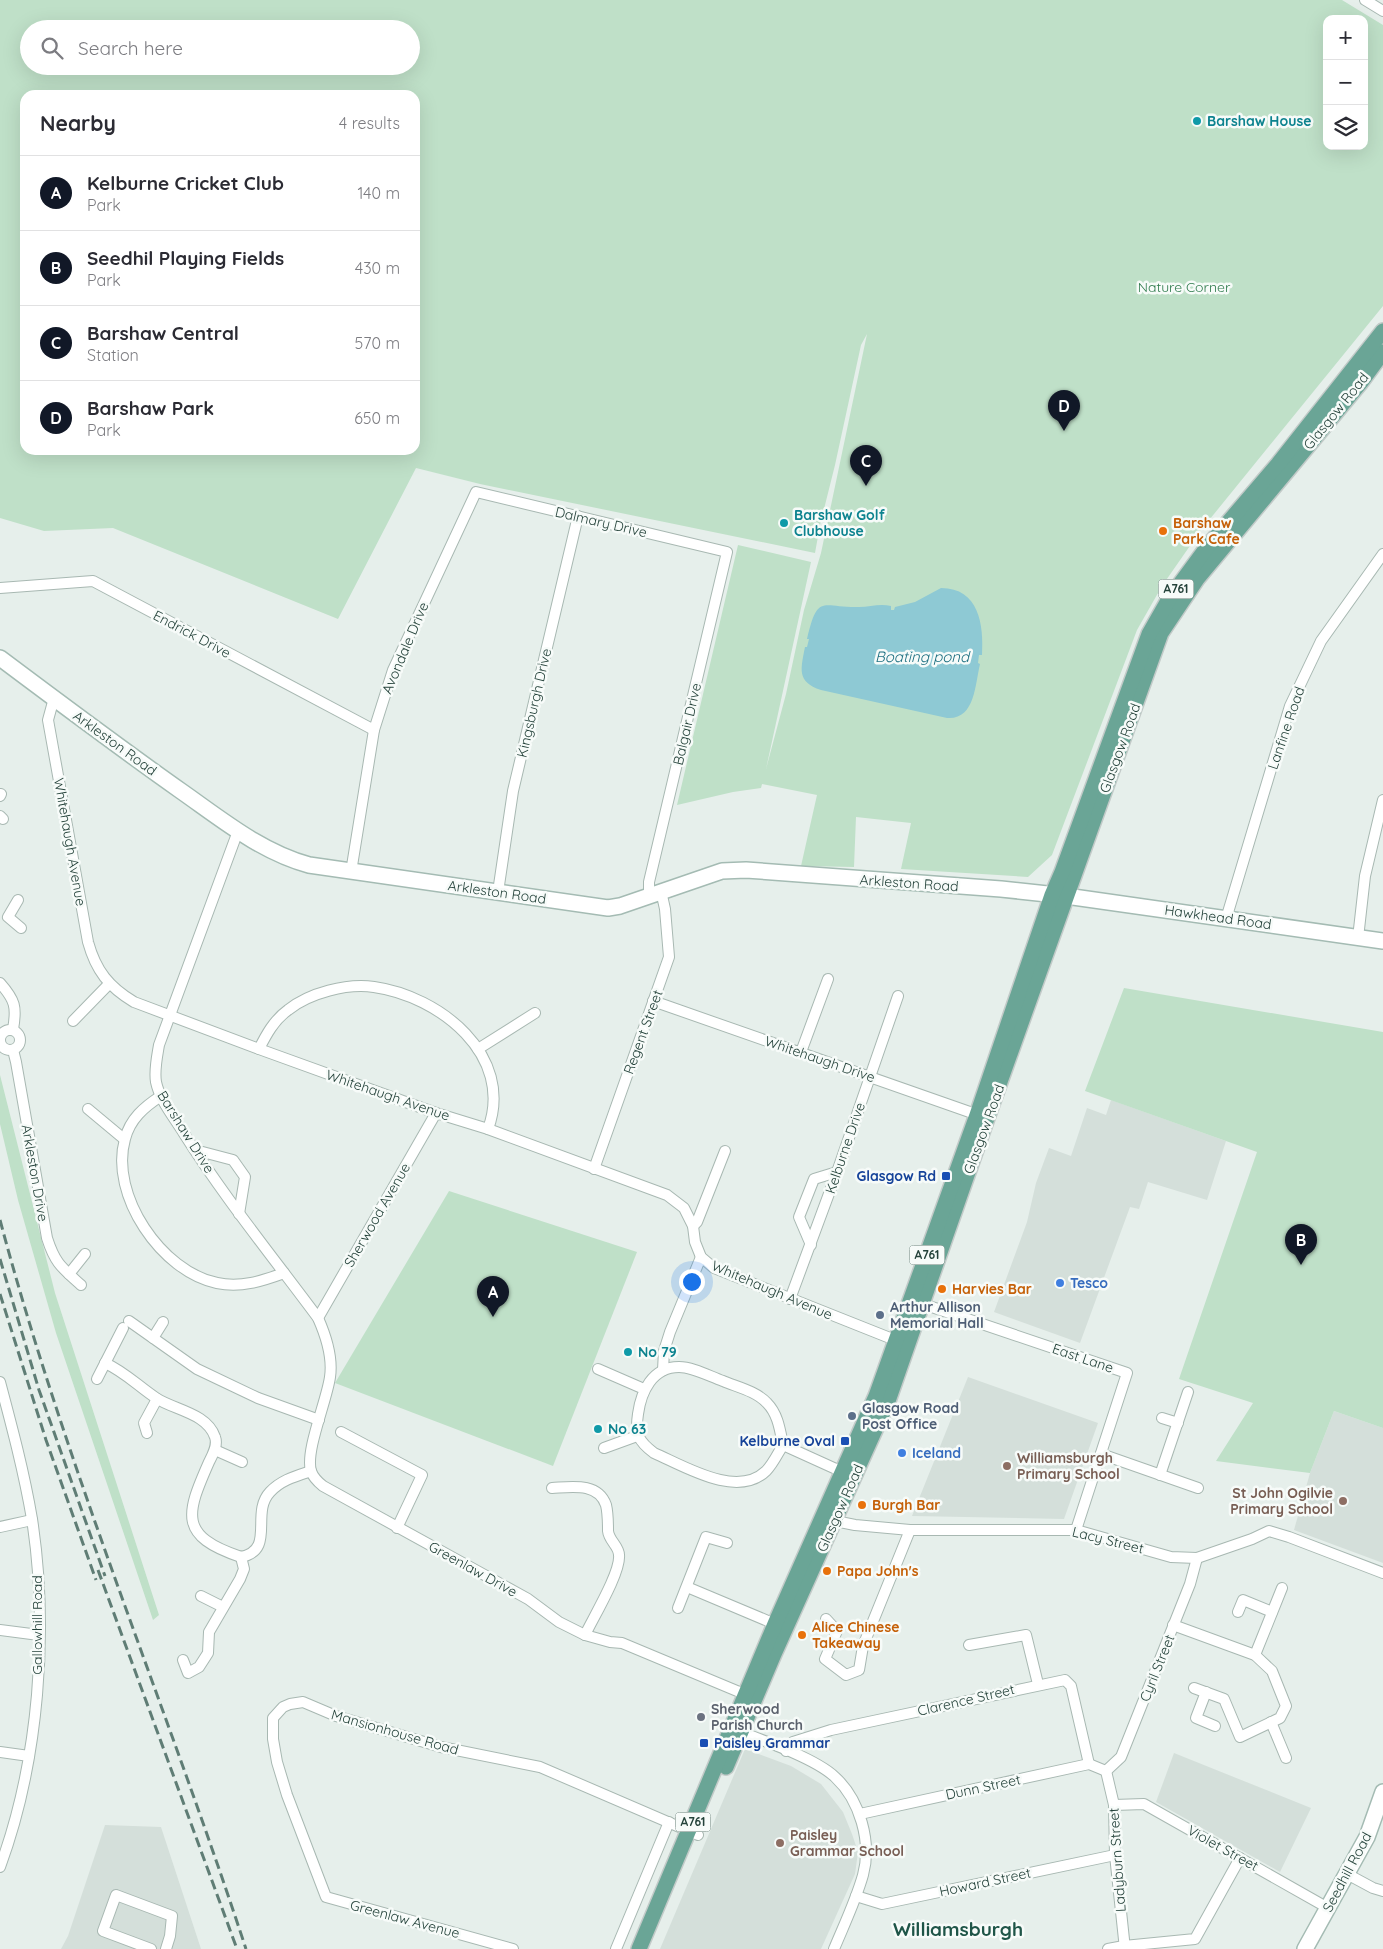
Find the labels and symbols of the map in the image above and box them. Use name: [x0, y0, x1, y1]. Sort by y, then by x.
place label: Barshaw House: [1207, 112, 1311, 130]
marker: Barshaw House: [1191, 115, 1203, 127]
park label: Nature Corner: [1138, 278, 1231, 296]
street label: Glasgow Road: [1299, 369, 1373, 453]
pin: D: [1048, 390, 1080, 431]
pin: C: [850, 445, 882, 486]
street label: Dalmary Drive: [553, 503, 649, 541]
place label: Barshaw Golf Clubhouse: [794, 506, 886, 540]
place label: Barshaw Park Cafe: [1173, 514, 1240, 548]
marker: Barshaw Golf Clubhouse: [778, 517, 790, 529]
marker: Barshaw Park Cafe: [1157, 525, 1169, 537]
road number: A761: [1158, 580, 1194, 598]
street label: Avondale Drive: [378, 599, 432, 697]
street label: Endrick Drive: [150, 606, 234, 662]
street label: Kingsburgh Drive: [513, 647, 555, 759]
water label: Boating pond: [875, 647, 971, 666]
street label: Balgair Drive: [669, 681, 705, 767]
street label: Lanfine Road: [1263, 684, 1309, 772]
street label: Glasgow Road: [1095, 701, 1145, 795]
street label: Arkleston Road: [70, 707, 160, 779]
street label: Whitehaugh Avenue: [50, 777, 90, 907]
street label: Arkleston Road: [859, 871, 959, 895]
street label: Arkleston Road: [447, 876, 547, 908]
street label: Hawkhead Road: [1163, 901, 1273, 933]
street label: Regent Street: [619, 987, 667, 1077]
street label: Whitehaugh Drive: [763, 1032, 878, 1086]
street label: Whitehaugh Avenue: [324, 1065, 452, 1125]
street label: Glasgow Road: [959, 1082, 1009, 1176]
street label: Barshaw Drive: [153, 1087, 219, 1177]
street label: Kelburne Drive: [821, 1100, 869, 1196]
street label: Arkleston Drive: [18, 1123, 52, 1223]
street label: Sherwood Avenue: [340, 1160, 414, 1270]
place label: Glasgow Rd: [857, 1167, 936, 1185]
marker: Glasgow Rd: [940, 1170, 952, 1182]
pin: B: [1285, 1224, 1317, 1265]
road number: A761: [910, 1246, 944, 1264]
street label: Whitehaugh Avenue: [709, 1256, 835, 1324]
your location: [679, 1269, 705, 1295]
place label: Tesco: [1070, 1274, 1108, 1292]
pin: A: [477, 1276, 509, 1317]
marker: Tesco: [1054, 1277, 1066, 1289]
place label: Harvies Bar: [952, 1280, 1032, 1298]
marker: Harvies Bar: [936, 1283, 948, 1295]
place label: Arthur Allison Memorial Hall: [890, 1298, 984, 1332]
marker: Arthur Allison Memorial Hall: [874, 1309, 886, 1321]
street label: East Lane: [1050, 1339, 1116, 1377]
place label: No 79: [638, 1343, 677, 1361]
marker: No 79: [622, 1346, 634, 1358]
place label: Glasgow Road Post Office: [862, 1399, 959, 1433]
marker: Glasgow Road Post Office: [846, 1410, 858, 1422]
place label: No 63: [608, 1420, 646, 1438]
marker: No 63: [592, 1423, 604, 1435]
place label: Kelburne Oval: [739, 1432, 835, 1450]
marker: Kelburne Oval: [839, 1435, 851, 1447]
place label: Iceland: [912, 1444, 961, 1462]
marker: Iceland: [896, 1447, 908, 1459]
place label: Williamsburgh Primary School: [1017, 1449, 1120, 1483]
marker: Williamsburgh Primary School: [1001, 1460, 1013, 1472]
street label: Glasgow Road: [813, 1461, 867, 1555]
place label: St John Ogilvie Primary School: [1230, 1484, 1333, 1518]
marker: St John Ogilvie Primary School: [1337, 1495, 1349, 1507]
place label: Burgh Bar: [872, 1496, 940, 1514]
marker: Burgh Bar: [856, 1499, 868, 1511]
street label: Lacy Street: [1070, 1522, 1146, 1558]
street label: Greenlaw Drive: [426, 1537, 520, 1601]
place label: Papa John's: [837, 1562, 919, 1580]
marker: Papa John's: [821, 1565, 833, 1577]
street label: Gallowhill Road: [28, 1575, 46, 1675]
place label: Alice Chinese Takeaway: [812, 1618, 899, 1652]
marker: Alice Chinese Takeaway: [796, 1629, 808, 1641]
street label: Cyril Street: [1135, 1632, 1179, 1704]
street label: Clarence Street: [916, 1680, 1017, 1720]
place label: Sherwood Parish Church: [711, 1700, 803, 1734]
street label: Mansionhouse Road: [329, 1705, 461, 1759]
marker: Sherwood Parish Church: [695, 1711, 707, 1723]
place label: Paisley Grammar: [714, 1734, 830, 1752]
marker: Paisley Grammar: [698, 1737, 710, 1749]
street label: Dunn Street: [944, 1770, 1022, 1804]
street label: Ladyburn Street: [1104, 1807, 1130, 1913]
road number: A761: [676, 1812, 710, 1831]
street label: Violet Street: [1184, 1821, 1262, 1875]
place label: Paisley Grammar School: [790, 1826, 904, 1860]
street label: Seedhill Road: [1318, 1829, 1376, 1915]
marker: Paisley Grammar School: [774, 1837, 786, 1849]
street label: Howard Street: [938, 1863, 1033, 1900]
street label: Greenlaw Avenue: [348, 1896, 462, 1942]
district label: Williamsburgh: [893, 1917, 1023, 1941]

